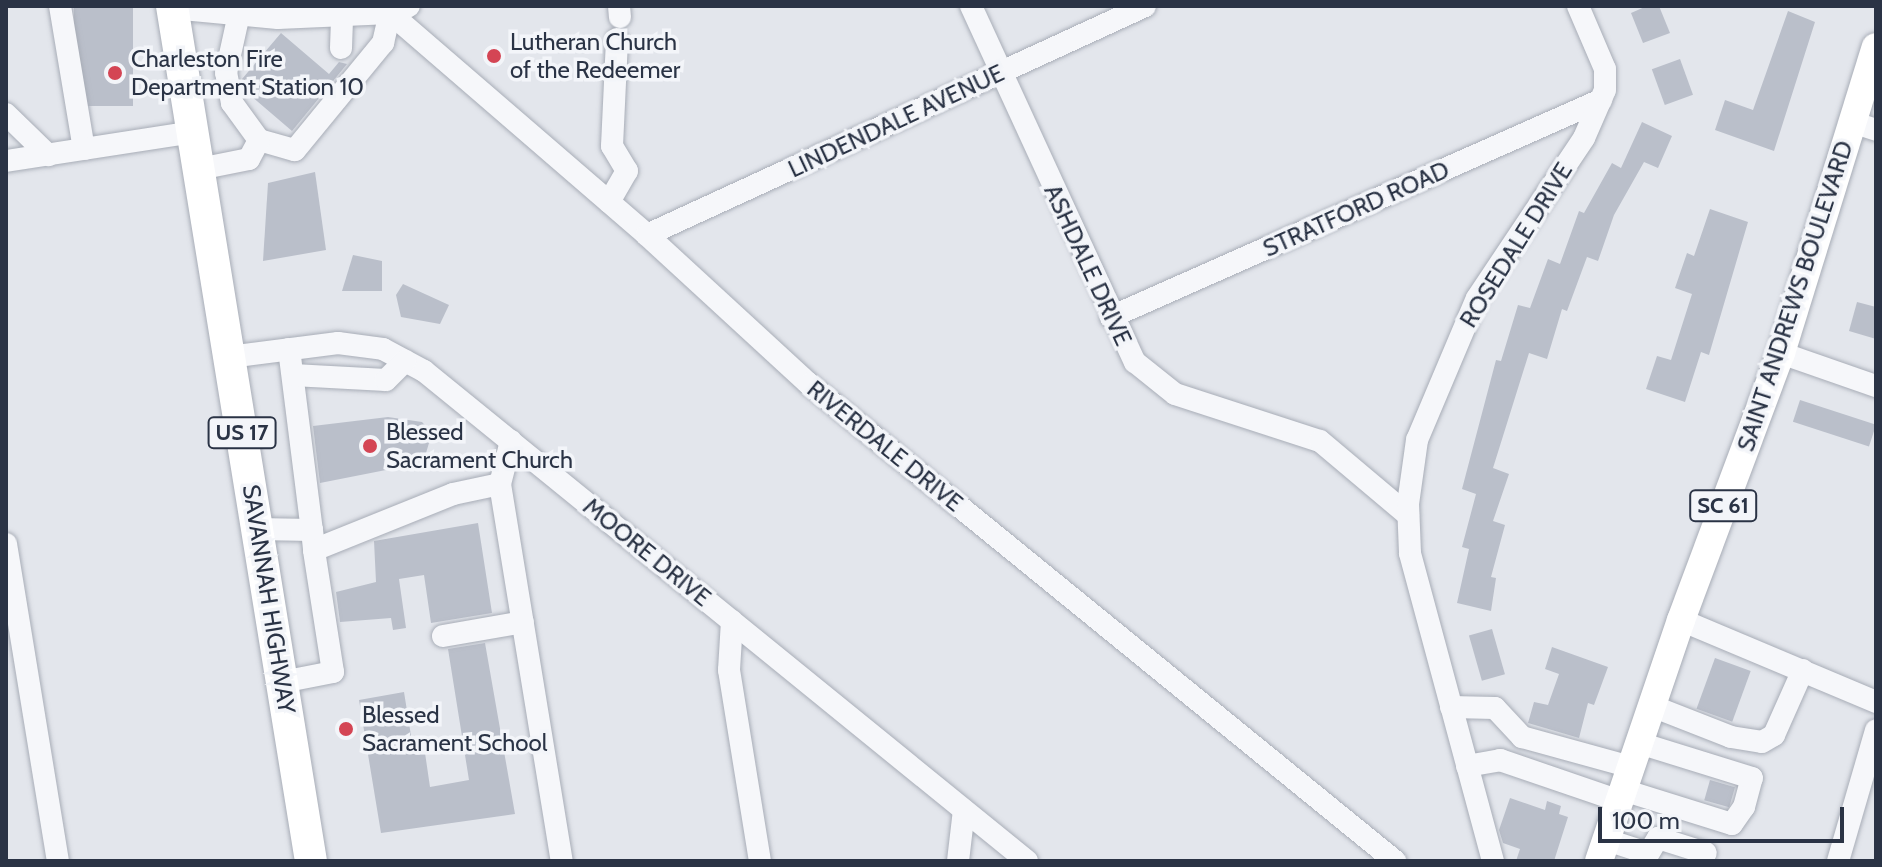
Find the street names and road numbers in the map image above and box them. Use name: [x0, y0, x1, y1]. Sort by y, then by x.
street label: LINDENDALE AVENUE: [784, 58, 1008, 184]
street label: SAINT ANDREWS BOULEVARD: [1731, 137, 1859, 455]
street label: STRATFORD ROAD: [1258, 155, 1454, 263]
street label: ROSEDALE DRIVE: [1454, 157, 1578, 333]
street label: ASHDALE DRIVE: [1038, 180, 1138, 350]
street label: RIVERDALE DRIVE: [801, 375, 969, 517]
road number: US 17: [206, 415, 278, 451]
street label: SAVANNAH HIGHWAY: [237, 482, 301, 716]
road number: SC 61: [1689, 488, 1757, 524]
street label: MOORE DRIVE: [578, 492, 716, 612]

